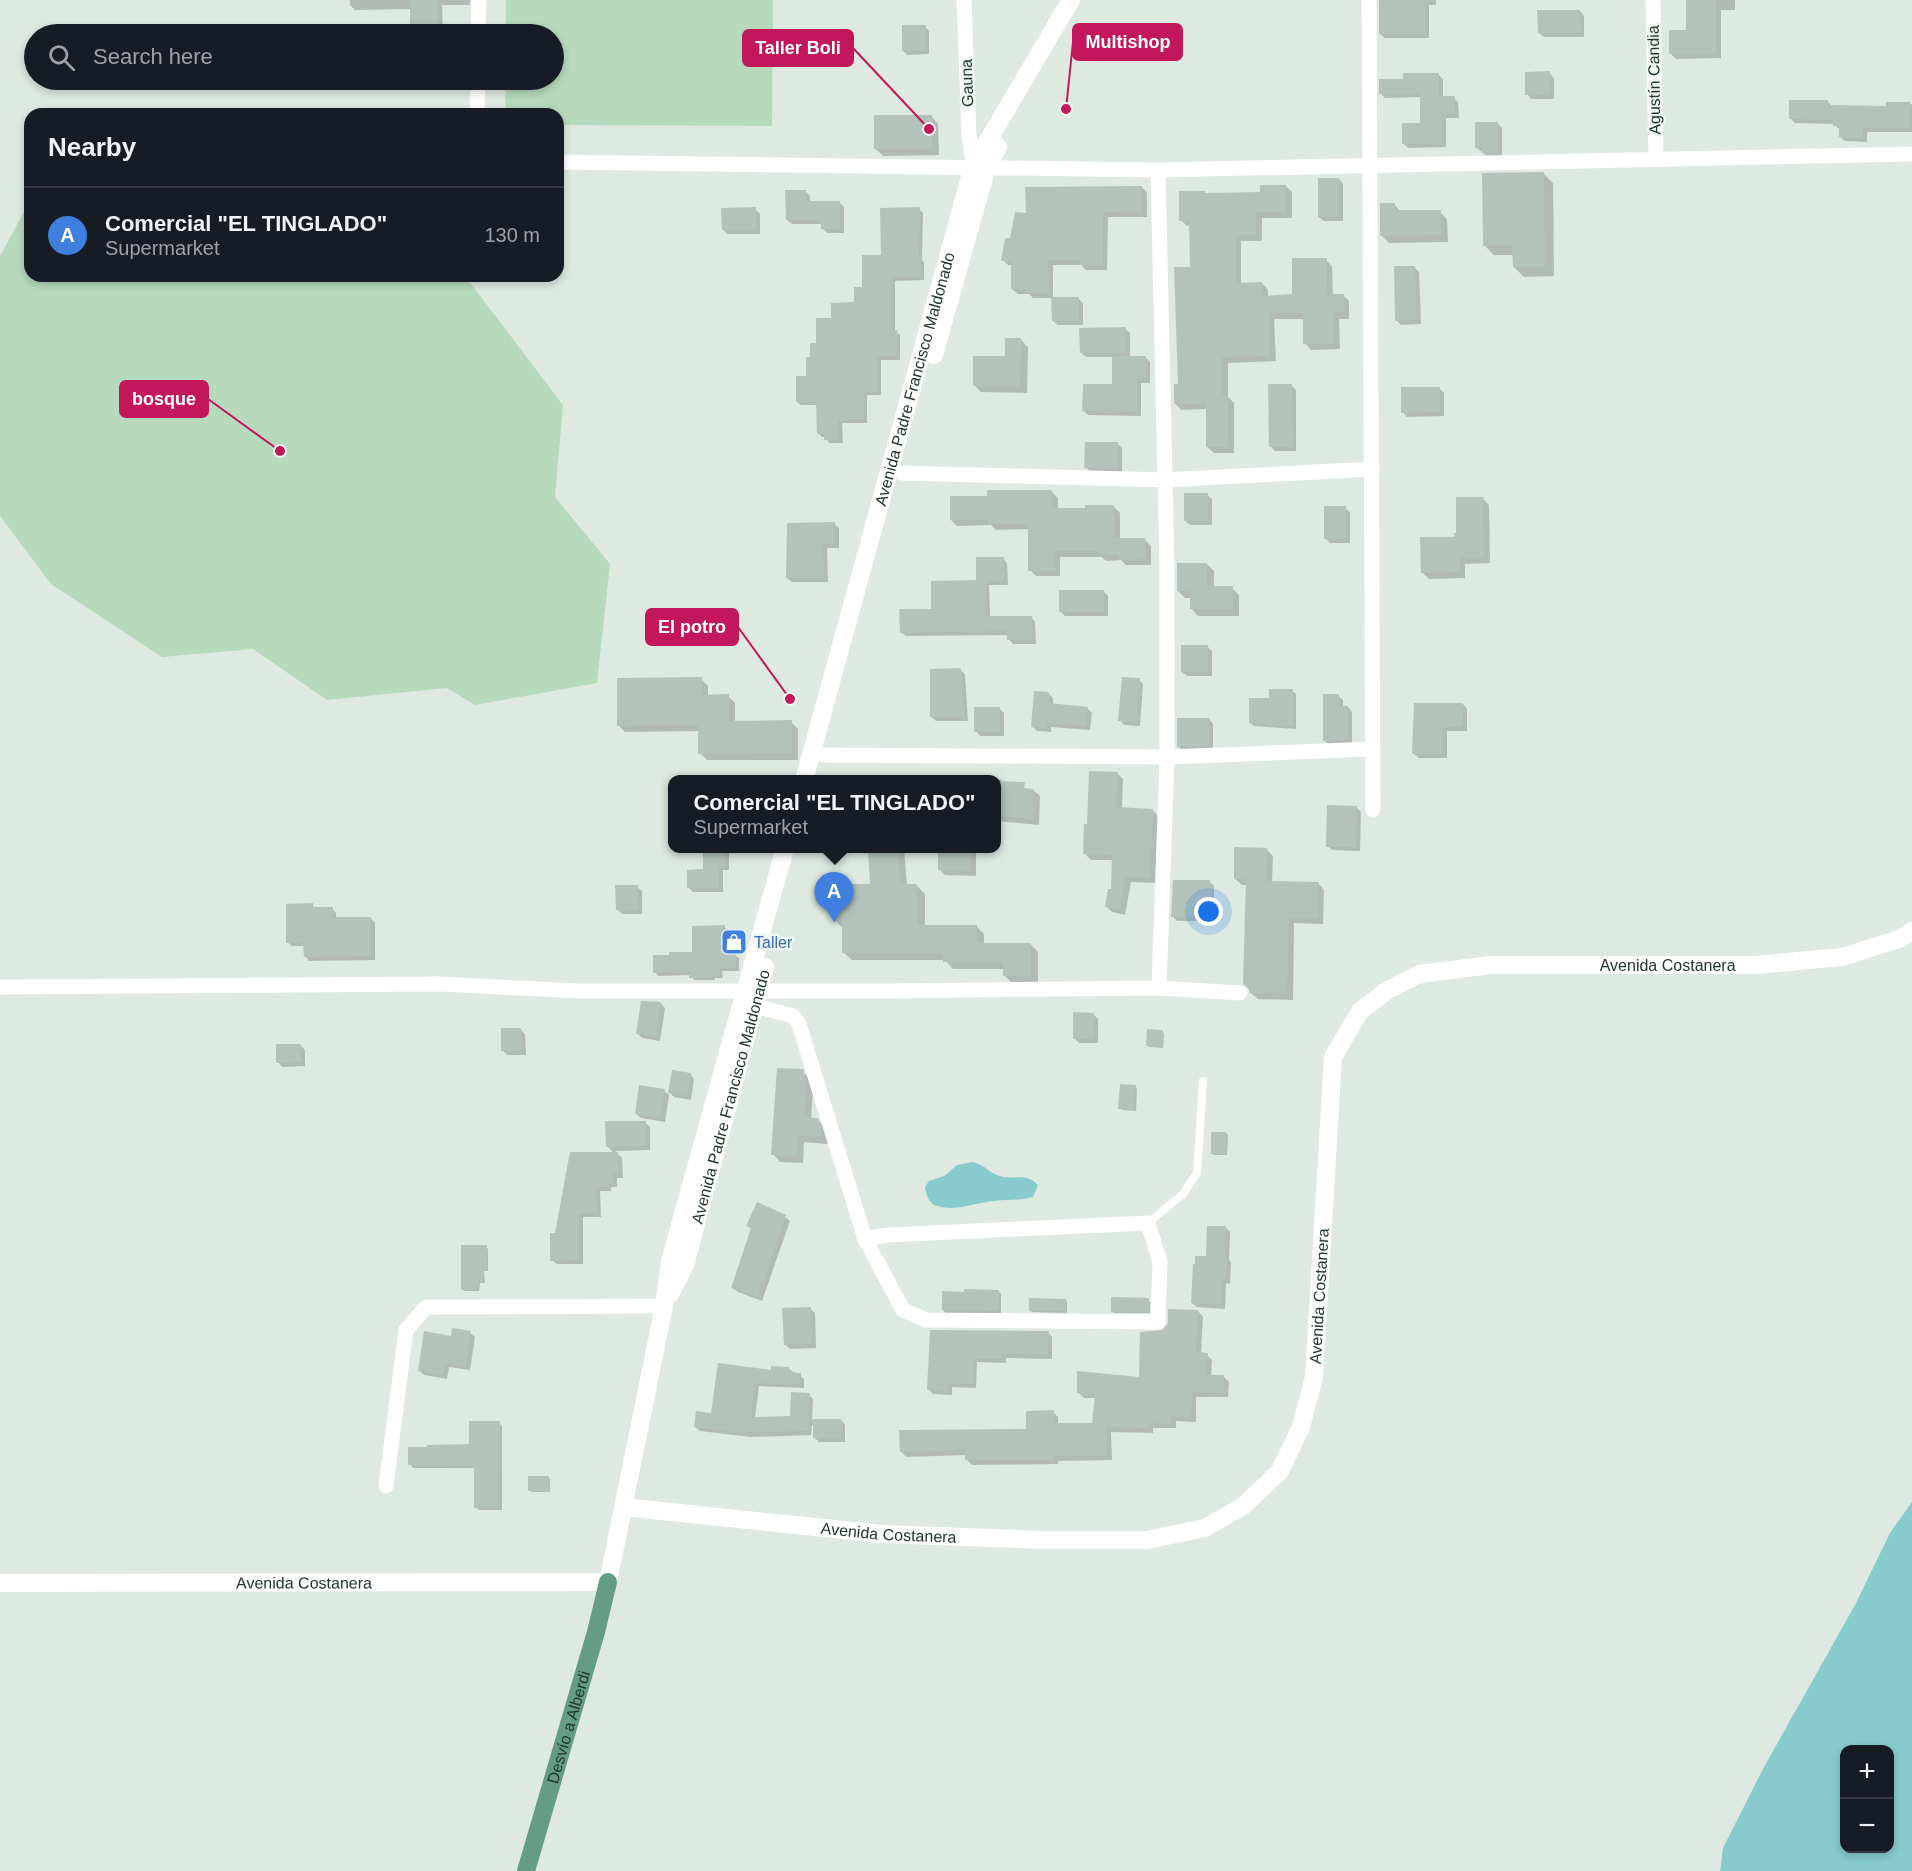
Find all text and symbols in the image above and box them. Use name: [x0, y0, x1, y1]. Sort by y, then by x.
search box: [24, 24, 564, 90]
callout: Multishop: [1073, 24, 1182, 60]
street label: Agustín Candia: [1645, 25, 1663, 135]
callout: Taller Boli: [743, 30, 853, 66]
text: Multishop: [1086, 32, 1170, 52]
text: Taller Boli: [755, 38, 841, 58]
icon: search: [45, 41, 78, 74]
text: Search here: [93, 44, 213, 69]
street label: Gauna: [958, 59, 976, 107]
text: Nearby: [48, 132, 136, 162]
text: Comercial "EL TINGLADO": [105, 211, 387, 236]
text: A: [60, 224, 75, 246]
text: 130 m: [484, 224, 540, 246]
text: Supermarket: [105, 237, 220, 259]
street label: Avenida Padre Francisco Maldonado: [871, 250, 957, 508]
callout: bosque: [120, 381, 208, 417]
text: bosque: [132, 389, 196, 409]
callout: El potro: [646, 609, 738, 645]
text: El potro: [658, 617, 726, 637]
popup: [668, 775, 1001, 853]
text: Comercial "EL TINGLADO": [693, 790, 976, 815]
text: Supermarket: [693, 816, 808, 838]
pin: A: [814, 872, 854, 922]
your location: [1194, 897, 1223, 926]
shop icon: Taller: [719, 927, 749, 957]
place label: Taller: [754, 934, 793, 951]
street label: Avenida Costanera: [1600, 957, 1736, 974]
street label: Avenida Padre Francisco Maldonado: [688, 968, 772, 1225]
street label: Avenida Costanera: [1306, 1228, 1331, 1364]
street label: Avenida Costanera: [820, 1519, 957, 1545]
street label: Avenida Costanera: [236, 1574, 372, 1591]
street label: Desvío a Alberdi: [544, 1669, 593, 1785]
map controls: [1840, 1745, 1894, 1853]
button: +: [1840, 1745, 1894, 1799]
button: −: [1840, 1799, 1894, 1853]

